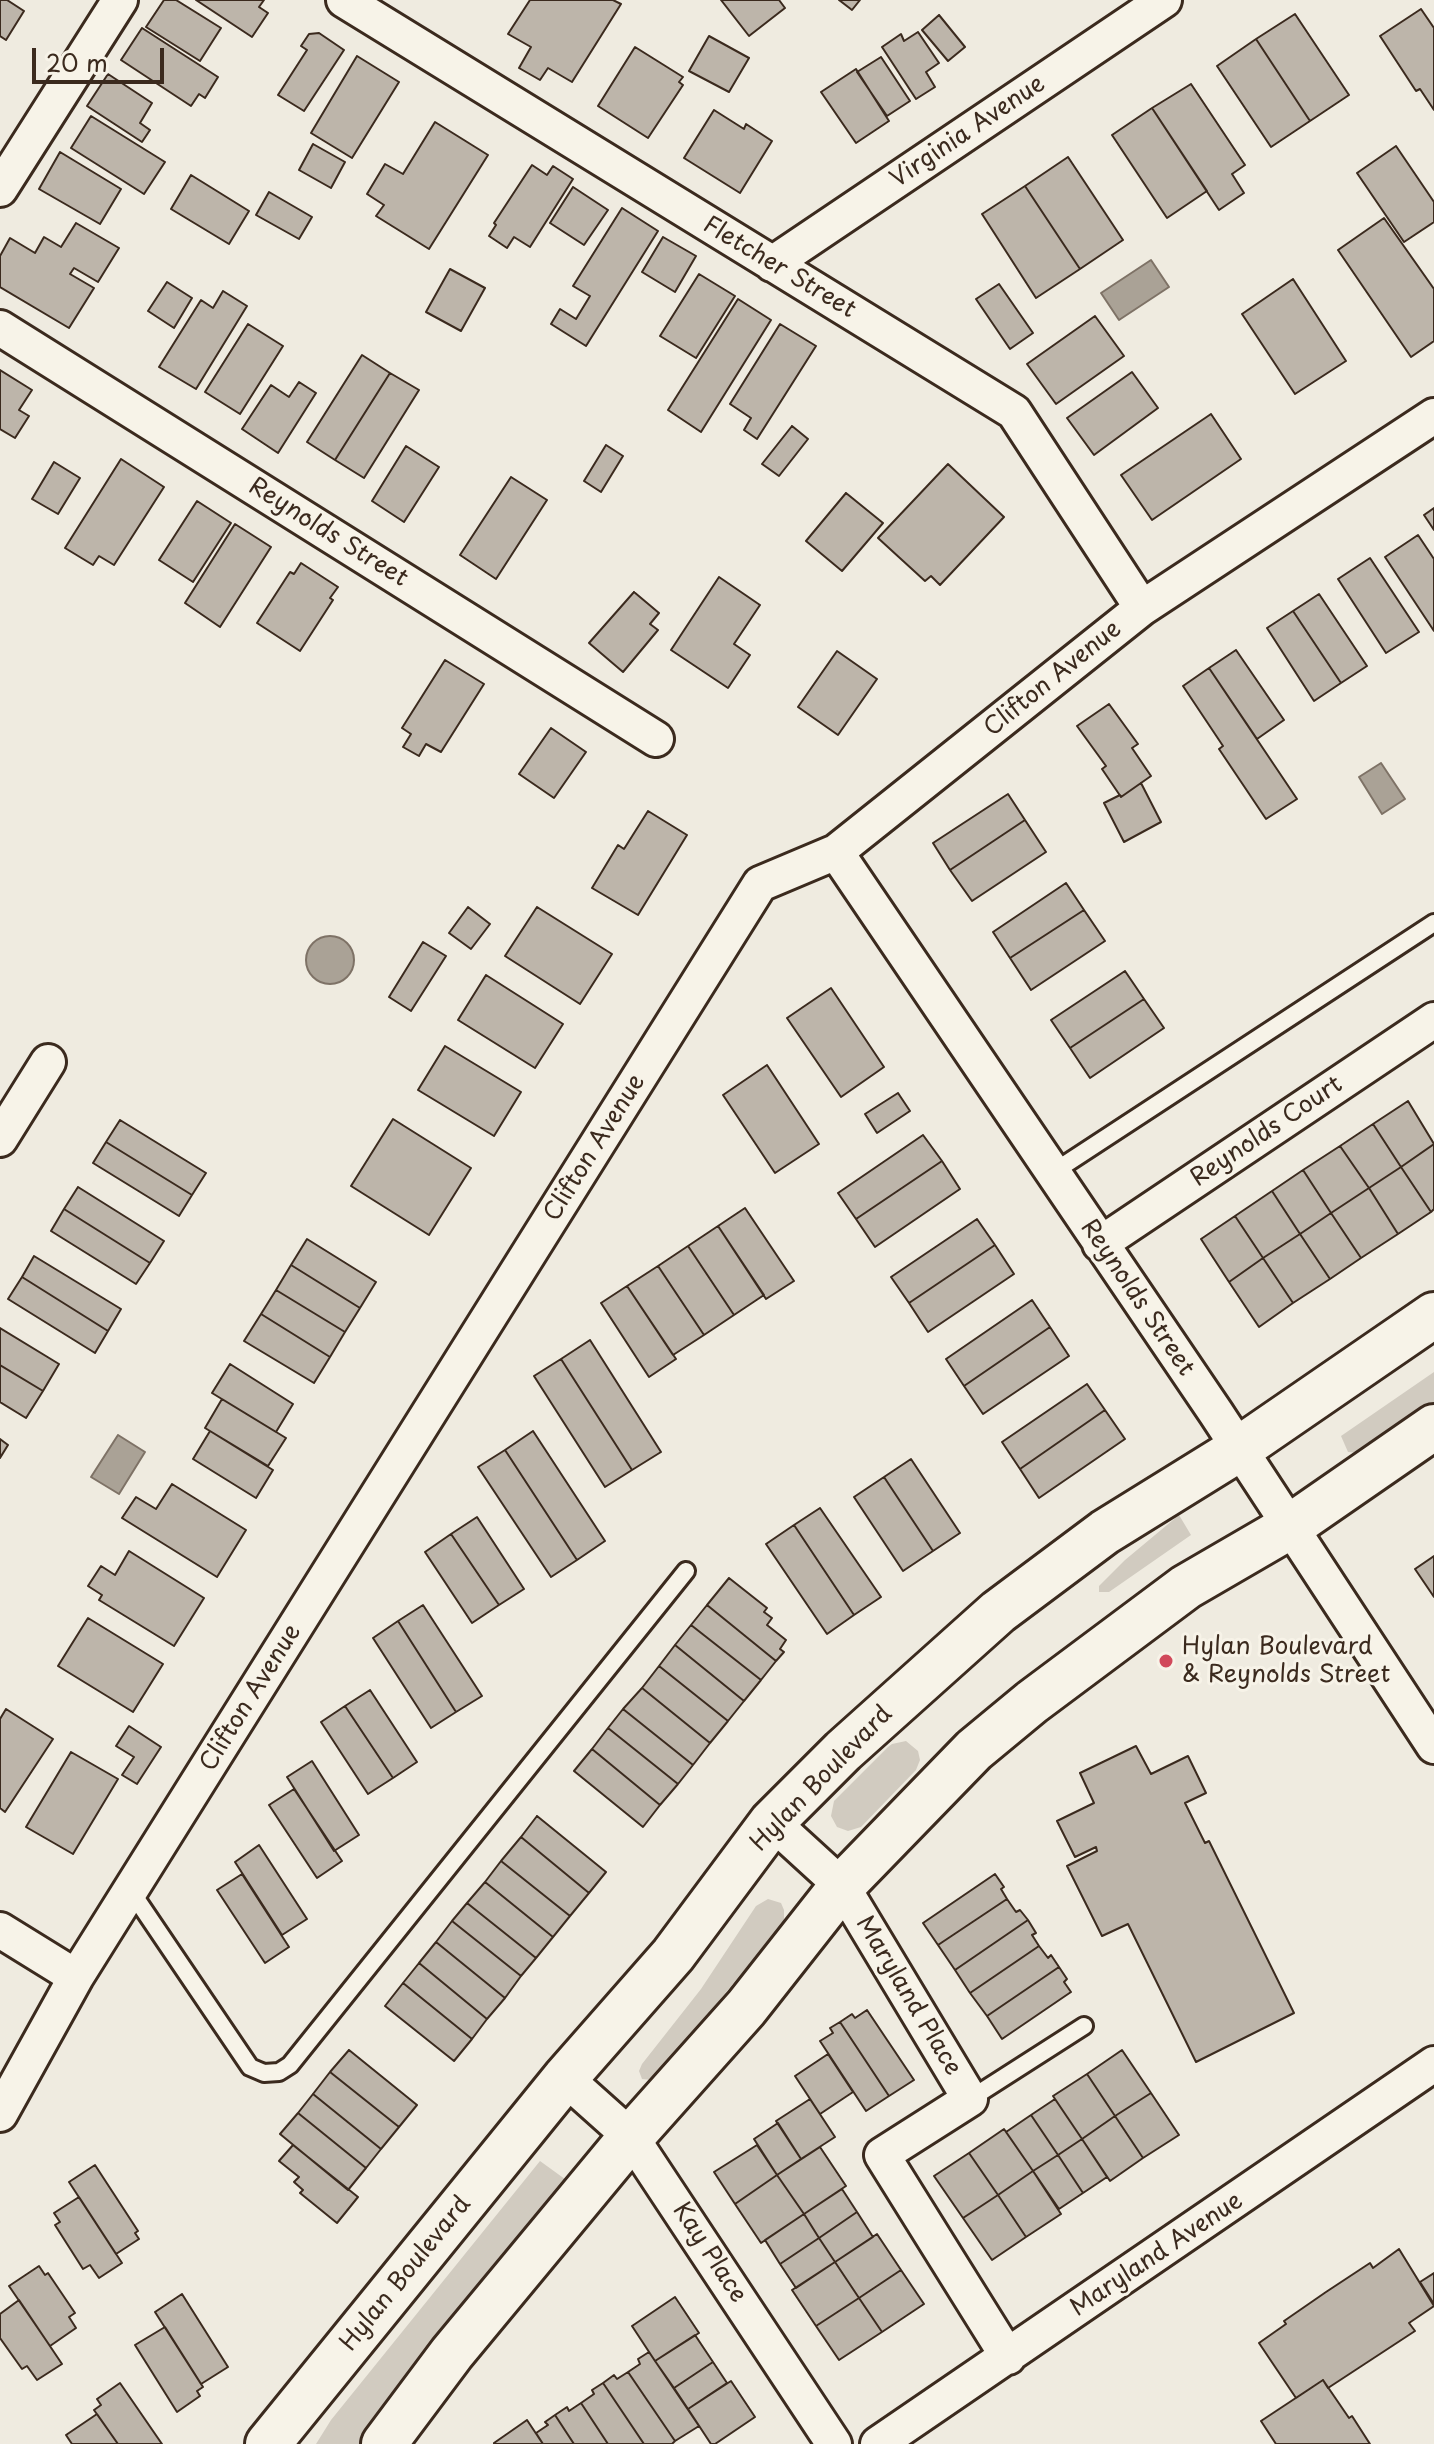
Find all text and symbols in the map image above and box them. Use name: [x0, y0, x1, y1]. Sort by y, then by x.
scale bar: [36, 32, 168, 82]
text: 20 m: [46, 44, 108, 80]
street label: Virginia Avenue: [885, 70, 1051, 194]
street label: Fletcher Street: [697, 211, 861, 325]
street label: Reynolds Street: [243, 472, 413, 594]
street label: Clifton Avenue: [979, 615, 1127, 743]
street label: Clifton Avenue: [538, 1069, 652, 1227]
street label: Reynolds Court: [1186, 1071, 1348, 1193]
street label: Reynolds Street: [1074, 1214, 1200, 1382]
street label: Clifton Avenue: [194, 1619, 308, 1777]
place label: Hylan Boulevard & Reynolds Street: [1182, 1633, 1390, 1689]
marker: Hylan Boulevard & Reynolds Street: [1157, 1652, 1175, 1670]
street label: Hylan Boulevard: [745, 1700, 899, 1858]
street label: Maryland Place: [849, 1911, 967, 2081]
street label: Maryland Avenue: [1065, 2187, 1249, 2323]
street label: Hylan Boulevard: [335, 2191, 477, 2357]
street label: Kay Place: [666, 2198, 752, 2308]

